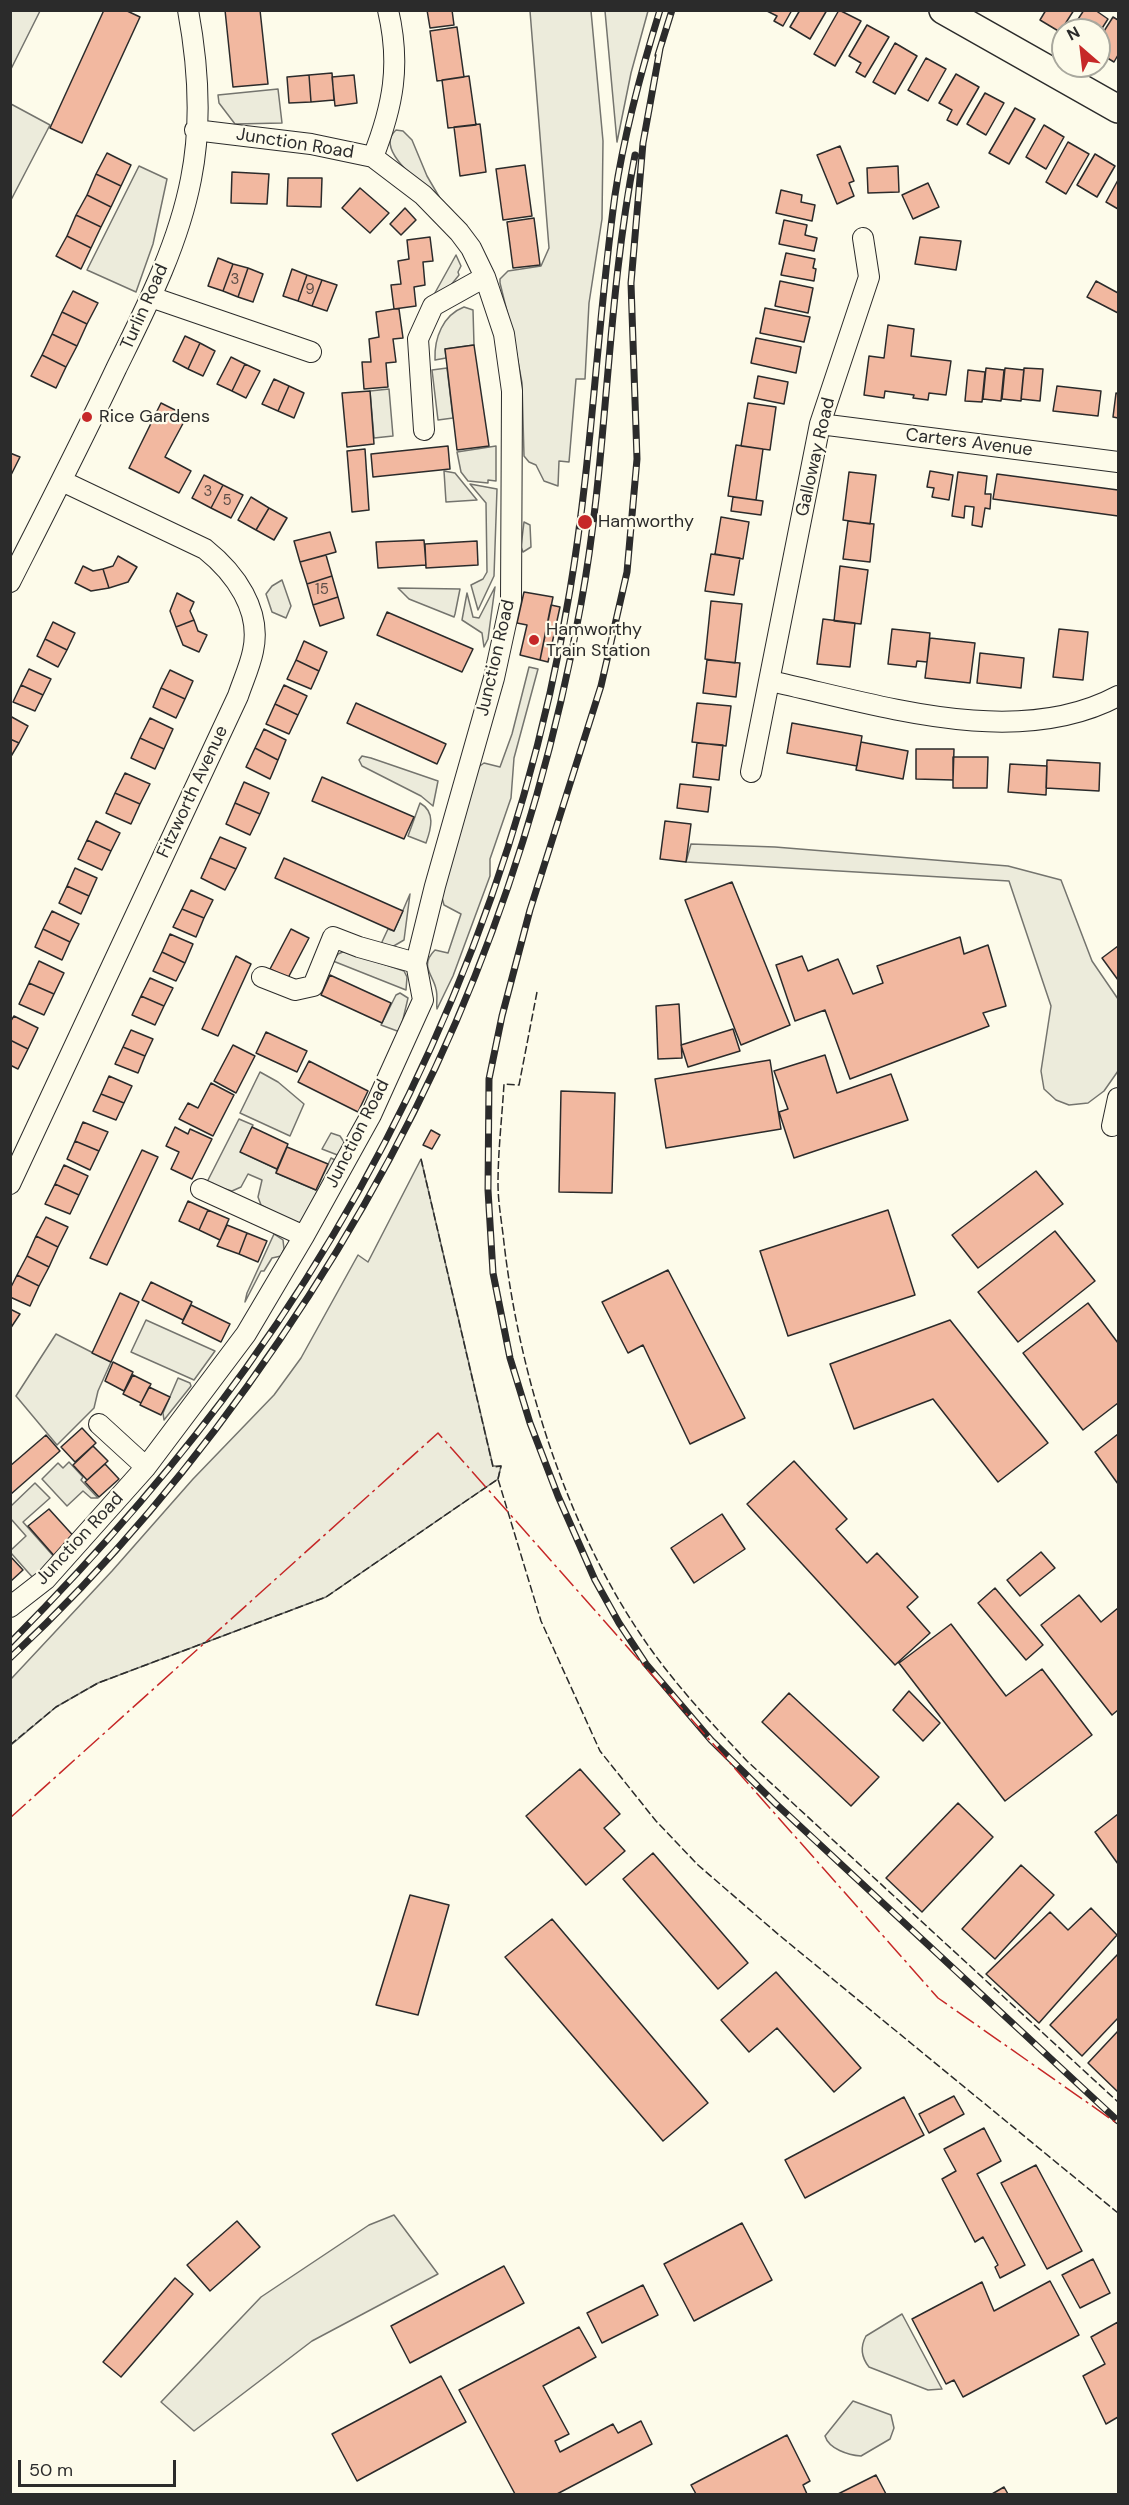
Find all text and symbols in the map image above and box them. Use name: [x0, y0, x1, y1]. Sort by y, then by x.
north arrow: [1051, 18, 1111, 78]
text: N: [1063, 21, 1083, 45]
street label: Junction Road: [235, 124, 355, 164]
street label: Turlin Road: [117, 261, 173, 353]
house number: 3: [231, 271, 239, 289]
house number: 9: [305, 281, 315, 299]
street label: Galloway Road: [792, 395, 840, 519]
place label: Rice Gardens: [99, 406, 210, 428]
marker: Rice Gardens: [80, 410, 94, 424]
street label: Carters Avenue: [904, 424, 1034, 462]
house number: 3: [204, 483, 212, 501]
house number: 5: [222, 492, 232, 510]
place label: Hamworthy: [598, 511, 694, 533]
marker: Hamworthy: [576, 513, 594, 531]
house number: 15: [315, 581, 329, 599]
street label: Junction Road: [472, 598, 520, 718]
place label: Hamworthy Train Station: [546, 619, 650, 662]
marker: Hamworthy Train Station: [527, 633, 541, 647]
street label: Fitzworth Avenue: [153, 722, 233, 862]
street label: Junction Road: [321, 1076, 395, 1192]
street label: Junction Road: [32, 1488, 128, 1590]
scale bar: [21, 2448, 178, 2486]
text: 50 m: [29, 2458, 73, 2482]

